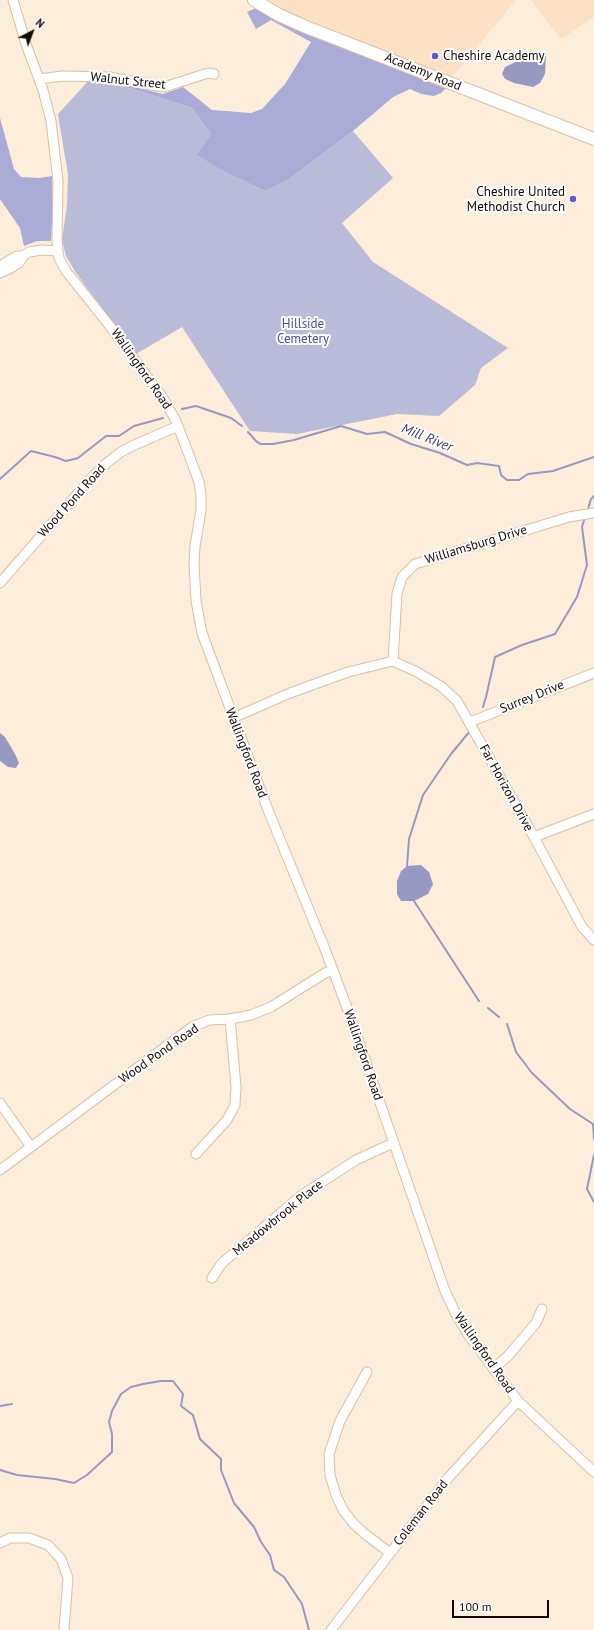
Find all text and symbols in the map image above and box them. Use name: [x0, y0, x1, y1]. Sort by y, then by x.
north arrow: [12, 12, 52, 52]
text: N: [33, 15, 47, 31]
place label: Cheshire Academy: [443, 48, 545, 64]
street label: Academy Road: [383, 50, 463, 94]
marker: Cheshire Academy: [430, 51, 440, 61]
street label: Walnut Street: [90, 69, 166, 93]
place label: Cheshire United Methodist Church: [467, 184, 565, 215]
marker: Cheshire United Methodist Church: [568, 194, 578, 204]
park label: Hillside Cemetery: [277, 316, 329, 347]
street label: Wallingford Road: [107, 326, 175, 412]
water label: Mill River: [399, 420, 455, 456]
street label: Wood Pond Road: [35, 461, 109, 541]
street label: Williamsburg Drive: [423, 522, 529, 568]
street label: Surrey Drive: [498, 677, 566, 717]
street label: Wallingford Road: [222, 706, 270, 800]
street label: Far Horizon Drive: [476, 742, 536, 834]
street label: Wallingford Road: [340, 1007, 386, 1103]
street label: Wood Pond Road: [116, 1021, 202, 1087]
street label: Meadowbrook Place: [230, 1177, 326, 1259]
street label: Wallingford Road: [450, 1310, 518, 1396]
street label: Coleman Road: [390, 1477, 452, 1549]
scale bar: [454, 1592, 551, 1618]
text: 100 m: [459, 1599, 492, 1614]

